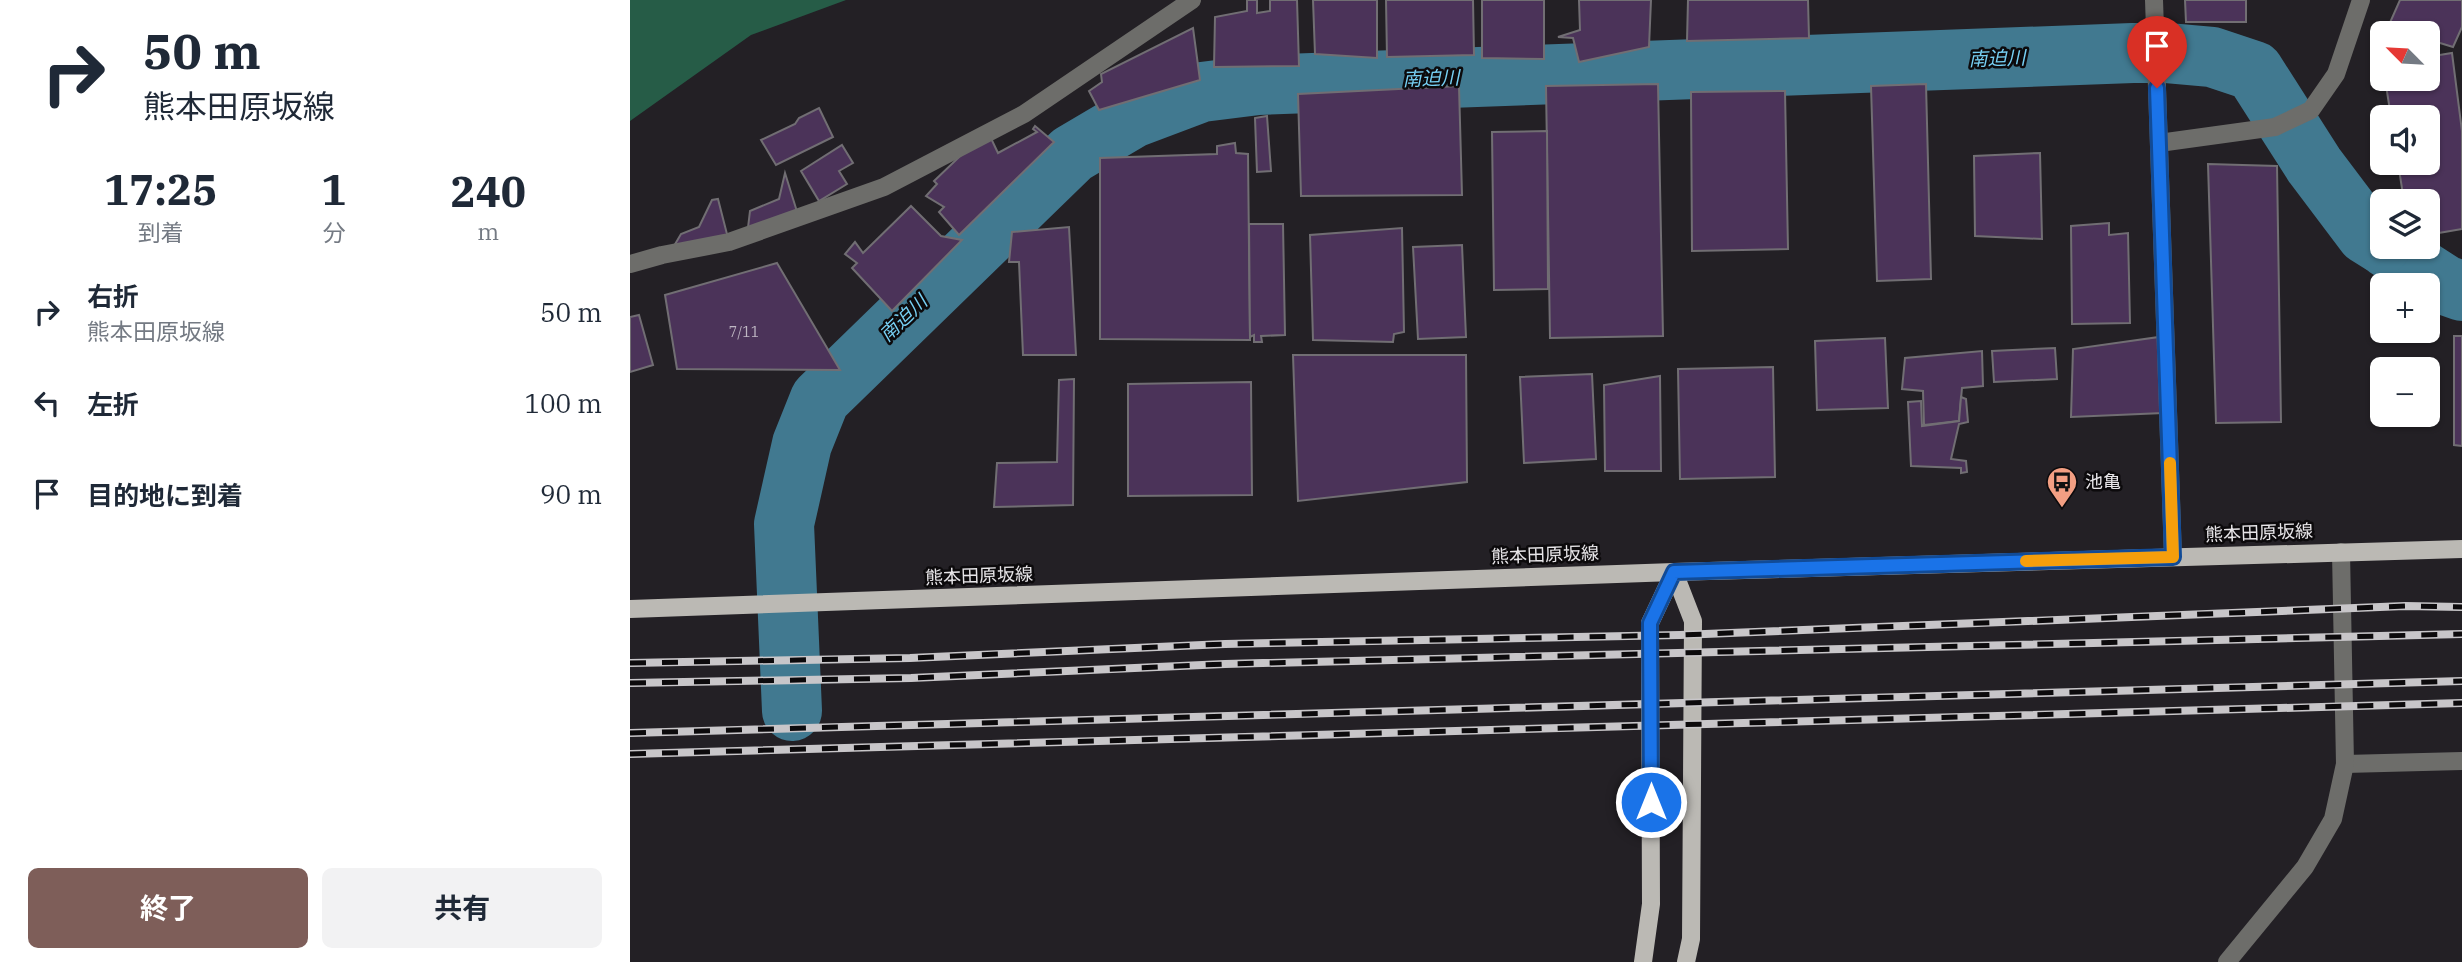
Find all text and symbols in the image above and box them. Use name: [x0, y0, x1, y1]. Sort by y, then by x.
pin: [2127, 16, 2187, 88]
text: 50 m: [143, 19, 261, 82]
north arrow: [2370, 21, 2440, 91]
map controls: [2370, 21, 2440, 427]
icon: arrive: [2138, 27, 2176, 65]
icon: right: [28, 28, 119, 119]
water label: 南迫川: [1968, 45, 2028, 71]
water label: 南迫川: [1402, 65, 1462, 91]
text: 熊本田原坂線: [143, 85, 335, 127]
button: sound: [2370, 105, 2440, 175]
text: 17:25: [104, 162, 217, 217]
text: 1: [321, 162, 347, 217]
text: 240: [450, 164, 526, 219]
button: layers: [2370, 189, 2440, 259]
text: m: [477, 216, 499, 246]
text: 到着: [138, 217, 184, 247]
text: 分: [322, 217, 345, 247]
button: +: [2370, 273, 2440, 343]
text: 右折: [87, 279, 139, 313]
water label: 南迫川: [874, 288, 933, 346]
icon: right: [28, 293, 66, 331]
text: 50 m: [540, 295, 602, 329]
text: 熊本田原坂線: [87, 316, 225, 346]
house number: 7/11: [729, 323, 759, 341]
button: −: [2370, 357, 2440, 427]
icon: left: [28, 384, 66, 422]
text: 100 m: [524, 386, 602, 420]
text: 左折: [87, 387, 139, 421]
bus stop icon: 池亀: [2045, 465, 2079, 509]
place label: 池亀: [2085, 470, 2121, 493]
icon: arrive: [28, 475, 66, 513]
text: 90 m: [540, 477, 602, 511]
text: 目的地に到着: [87, 478, 243, 512]
street label: 熊本田原坂線: [2205, 519, 2313, 546]
street label: 熊本田原坂線: [1491, 541, 1599, 568]
street label: 熊本田原坂線: [925, 562, 1033, 589]
position arrow: [1614, 765, 1688, 839]
button: 終了: [28, 868, 308, 948]
button: 共有: [322, 868, 602, 948]

